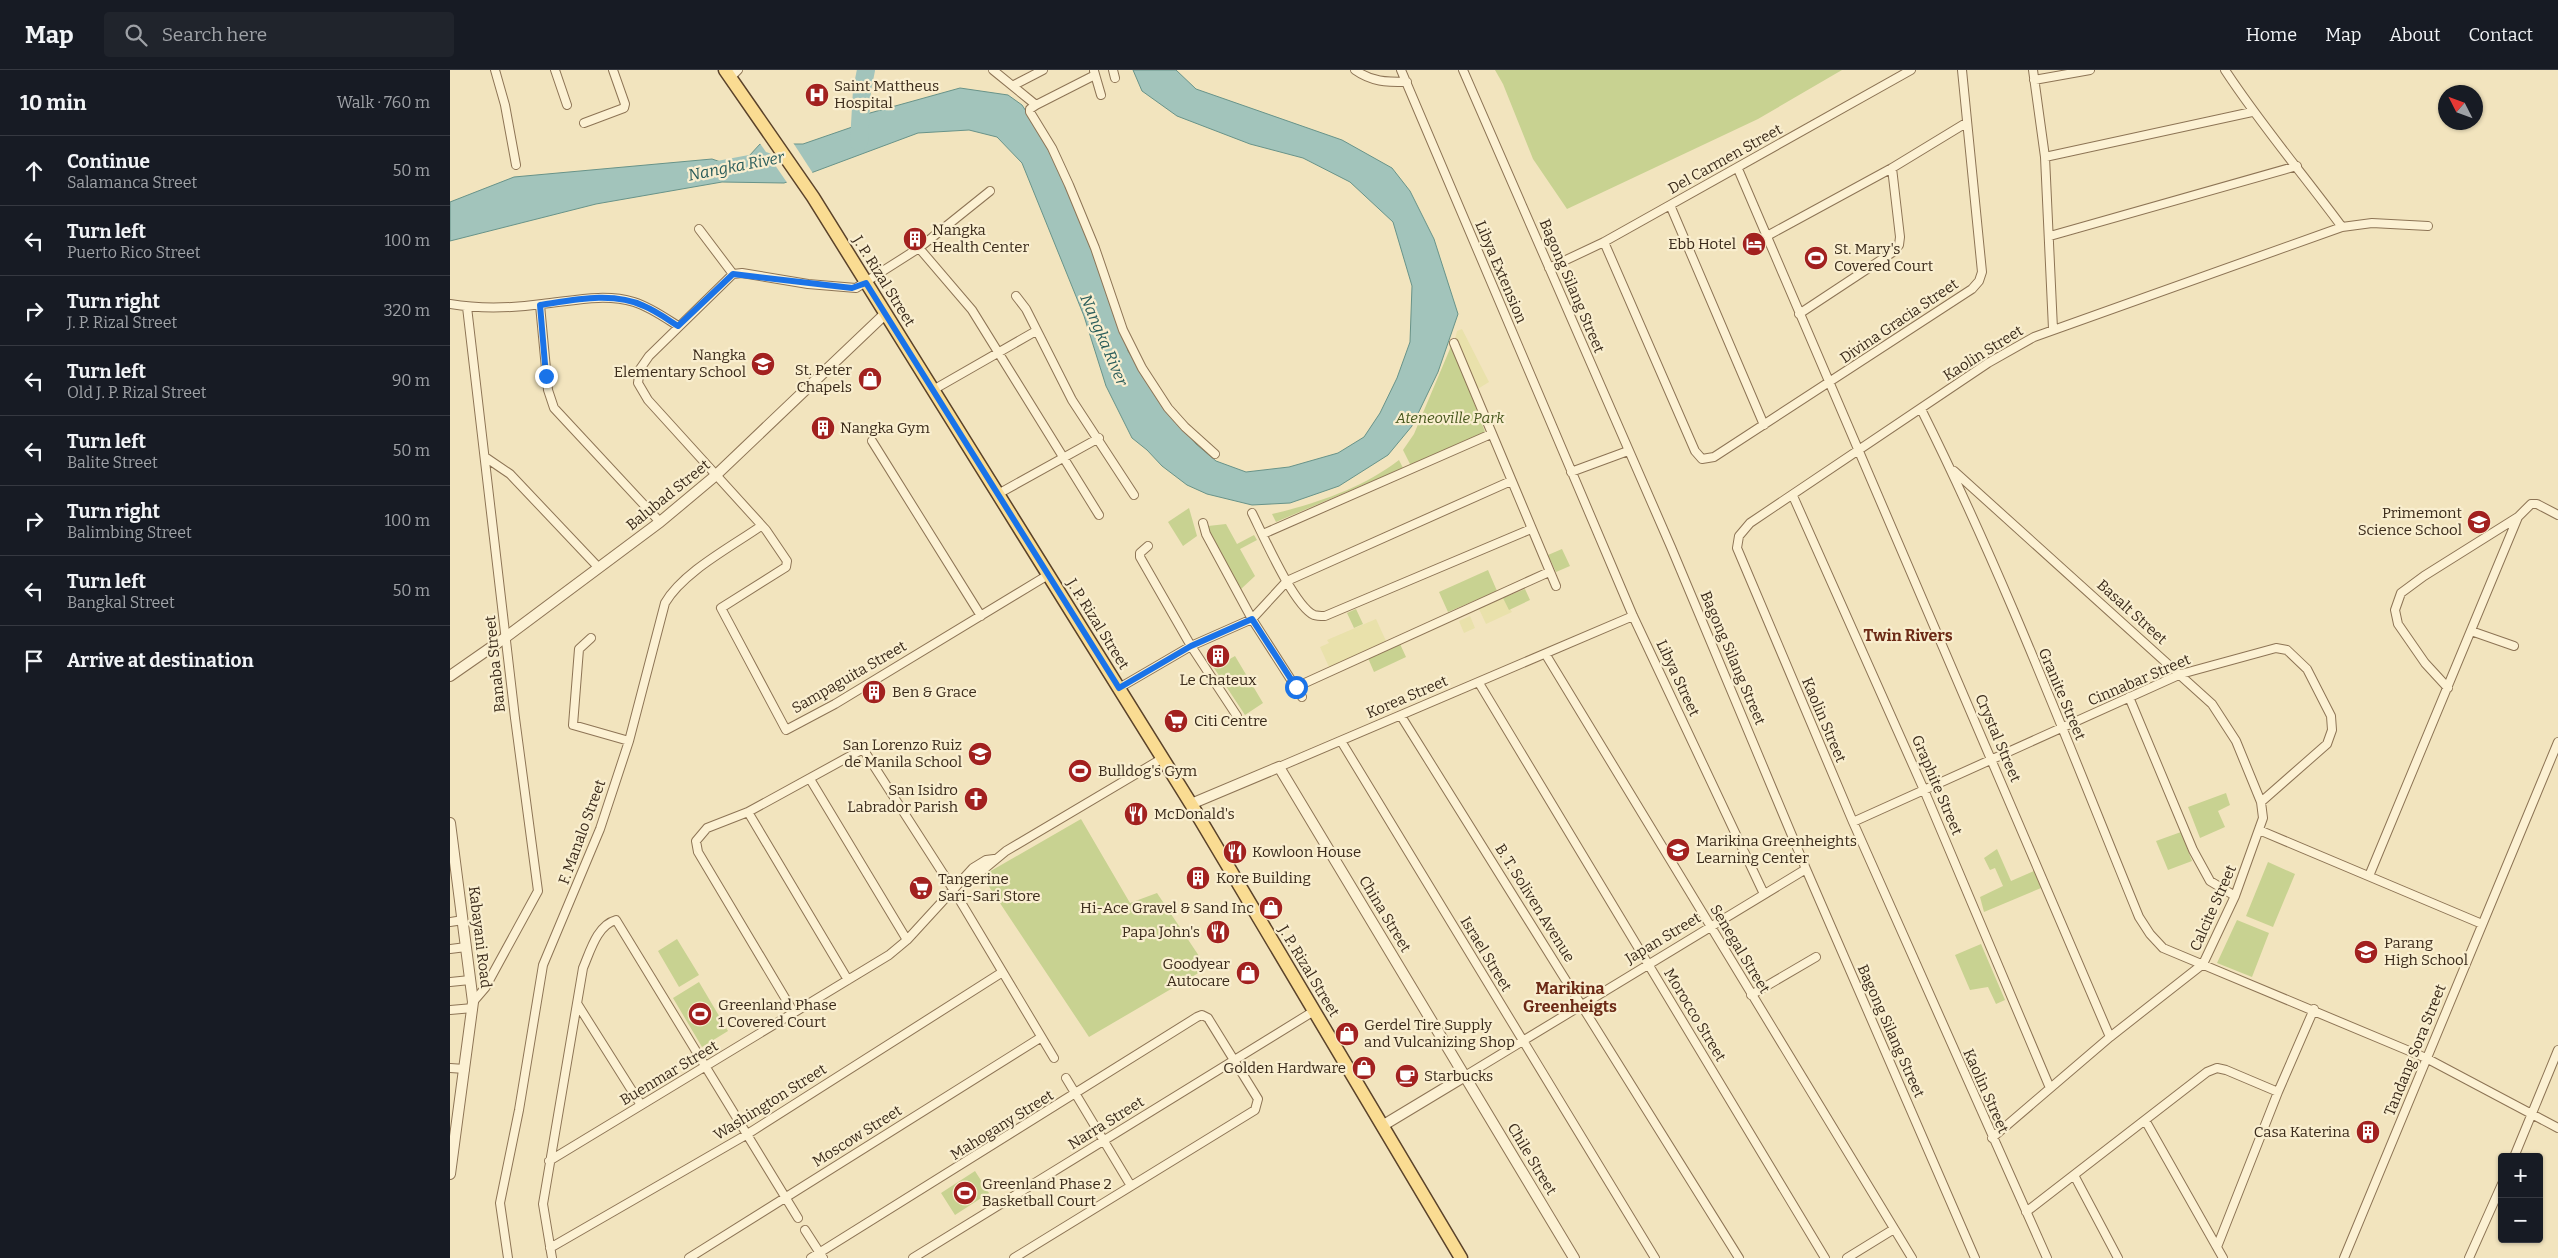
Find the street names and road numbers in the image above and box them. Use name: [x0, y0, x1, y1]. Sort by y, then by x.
street label: Del Carmen Street: [1665, 120, 1786, 198]
street label: Bagong Silang Street: [1536, 216, 1609, 356]
street label: Libya Extension: [1471, 218, 1531, 326]
street label: J. P. Rizal Street: [848, 232, 919, 330]
street label: Divina Gracia Street: [1837, 275, 1962, 367]
street label: Kaolin Street: [1940, 321, 2027, 385]
street label: Balubad Street: [623, 455, 714, 534]
street label: J. P. Rizal Street: [1062, 575, 1133, 673]
street label: Basalt Street: [2093, 576, 2171, 649]
street label: Bagong Silang Street: [1697, 588, 1770, 728]
street label: Banaba Street: [481, 614, 509, 713]
street label: Sampaguita Street: [789, 637, 910, 717]
street label: Libya Street: [1652, 637, 1704, 720]
street label: Granite Street: [2035, 645, 2090, 743]
street label: Cinnabar Street: [2085, 650, 2194, 710]
street label: Korea Street: [1364, 672, 1451, 722]
street label: Kaolin Street: [1798, 675, 1850, 766]
street label: Crystal Street: [1971, 691, 2025, 785]
street label: Graphite Street: [1908, 732, 1966, 838]
street label: F. Manalo Street: [555, 777, 610, 887]
street label: B. T. Soliven Avenue: [1491, 841, 1579, 965]
street label: Calcite Street: [2186, 862, 2240, 954]
street label: China Street: [1355, 872, 1415, 956]
street label: Kabayani Road: [465, 885, 495, 989]
street label: Senegal Street: [1706, 901, 1774, 997]
street label: Japan Street: [1621, 908, 1704, 968]
street label: Israel Street: [1457, 913, 1516, 995]
street label: J. P. Rizal Street: [1274, 921, 1344, 1020]
street label: Bagong Silang Street: [1854, 962, 1929, 1101]
street label: Morocco Street: [1660, 965, 1730, 1065]
street label: Tandang Sora Street: [2380, 981, 2450, 1119]
street label: Buenmar Street: [617, 1036, 722, 1109]
street label: Kaolin Street: [1959, 1046, 2013, 1136]
street label: Washington Street: [710, 1060, 830, 1144]
street label: Mahogany Street: [947, 1086, 1057, 1164]
street label: Narra Street: [1065, 1092, 1148, 1153]
street label: Moscow Street: [809, 1101, 906, 1171]
street label: Chile Street: [1503, 1120, 1561, 1199]

